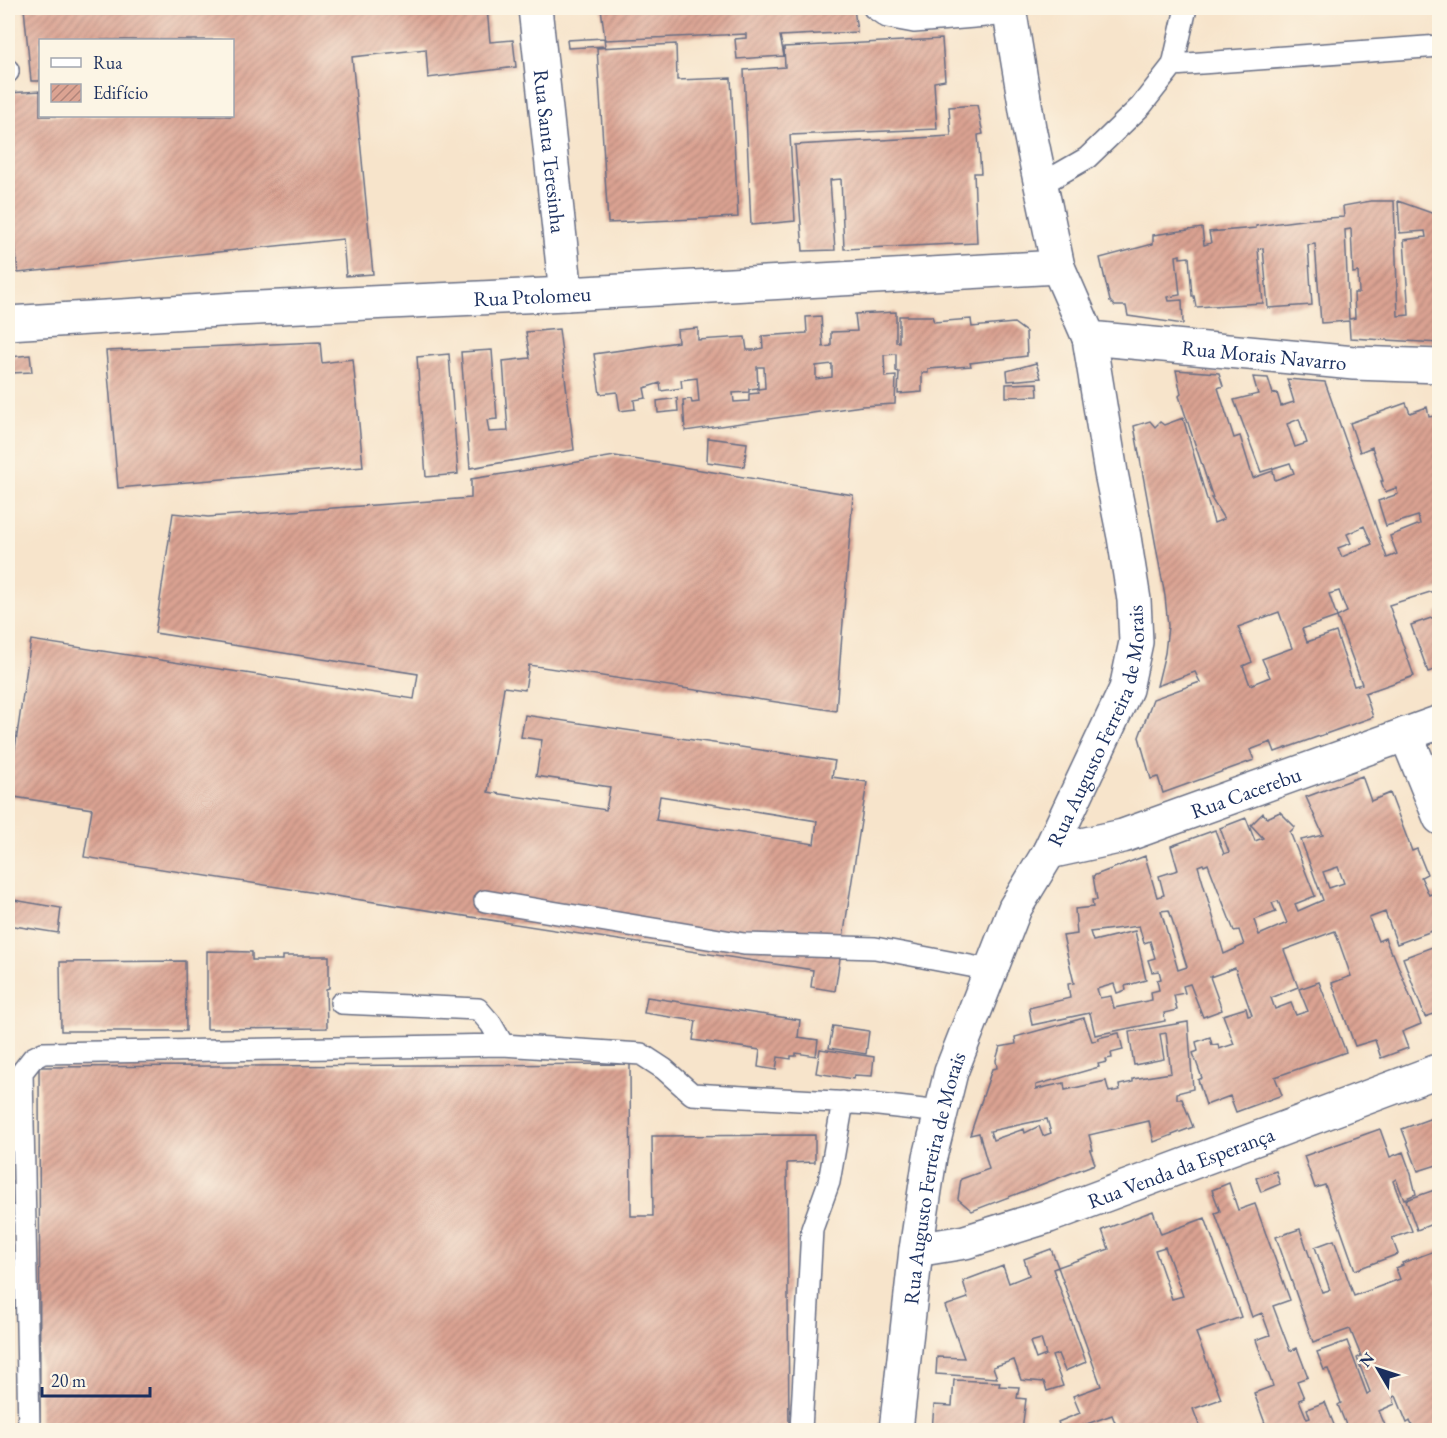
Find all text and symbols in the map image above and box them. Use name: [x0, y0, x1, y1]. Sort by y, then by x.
legend: [39, 39, 234, 117]
text: Rua: [93, 51, 123, 74]
street label: Rua Santa Teresinha: [528, 68, 573, 235]
text: Edifício: [93, 81, 148, 104]
street label: Rua Ptolomeu: [473, 279, 592, 312]
street label: Rua Morais Navarro: [1181, 333, 1348, 376]
street label: Rua Augusto Ferreira de Morais: [1040, 604, 1150, 850]
street label: Rua Cacerebu: [1187, 760, 1304, 824]
street label: Rua Augusto Ferreira de Morais: [897, 1047, 971, 1306]
street label: Rua Venda da Esperança: [1083, 1120, 1278, 1214]
north arrow: [1348, 1339, 1408, 1399]
text: N: [1354, 1348, 1379, 1372]
scale bar: [42, 1360, 150, 1398]
text: 20 m: [51, 1369, 86, 1392]

